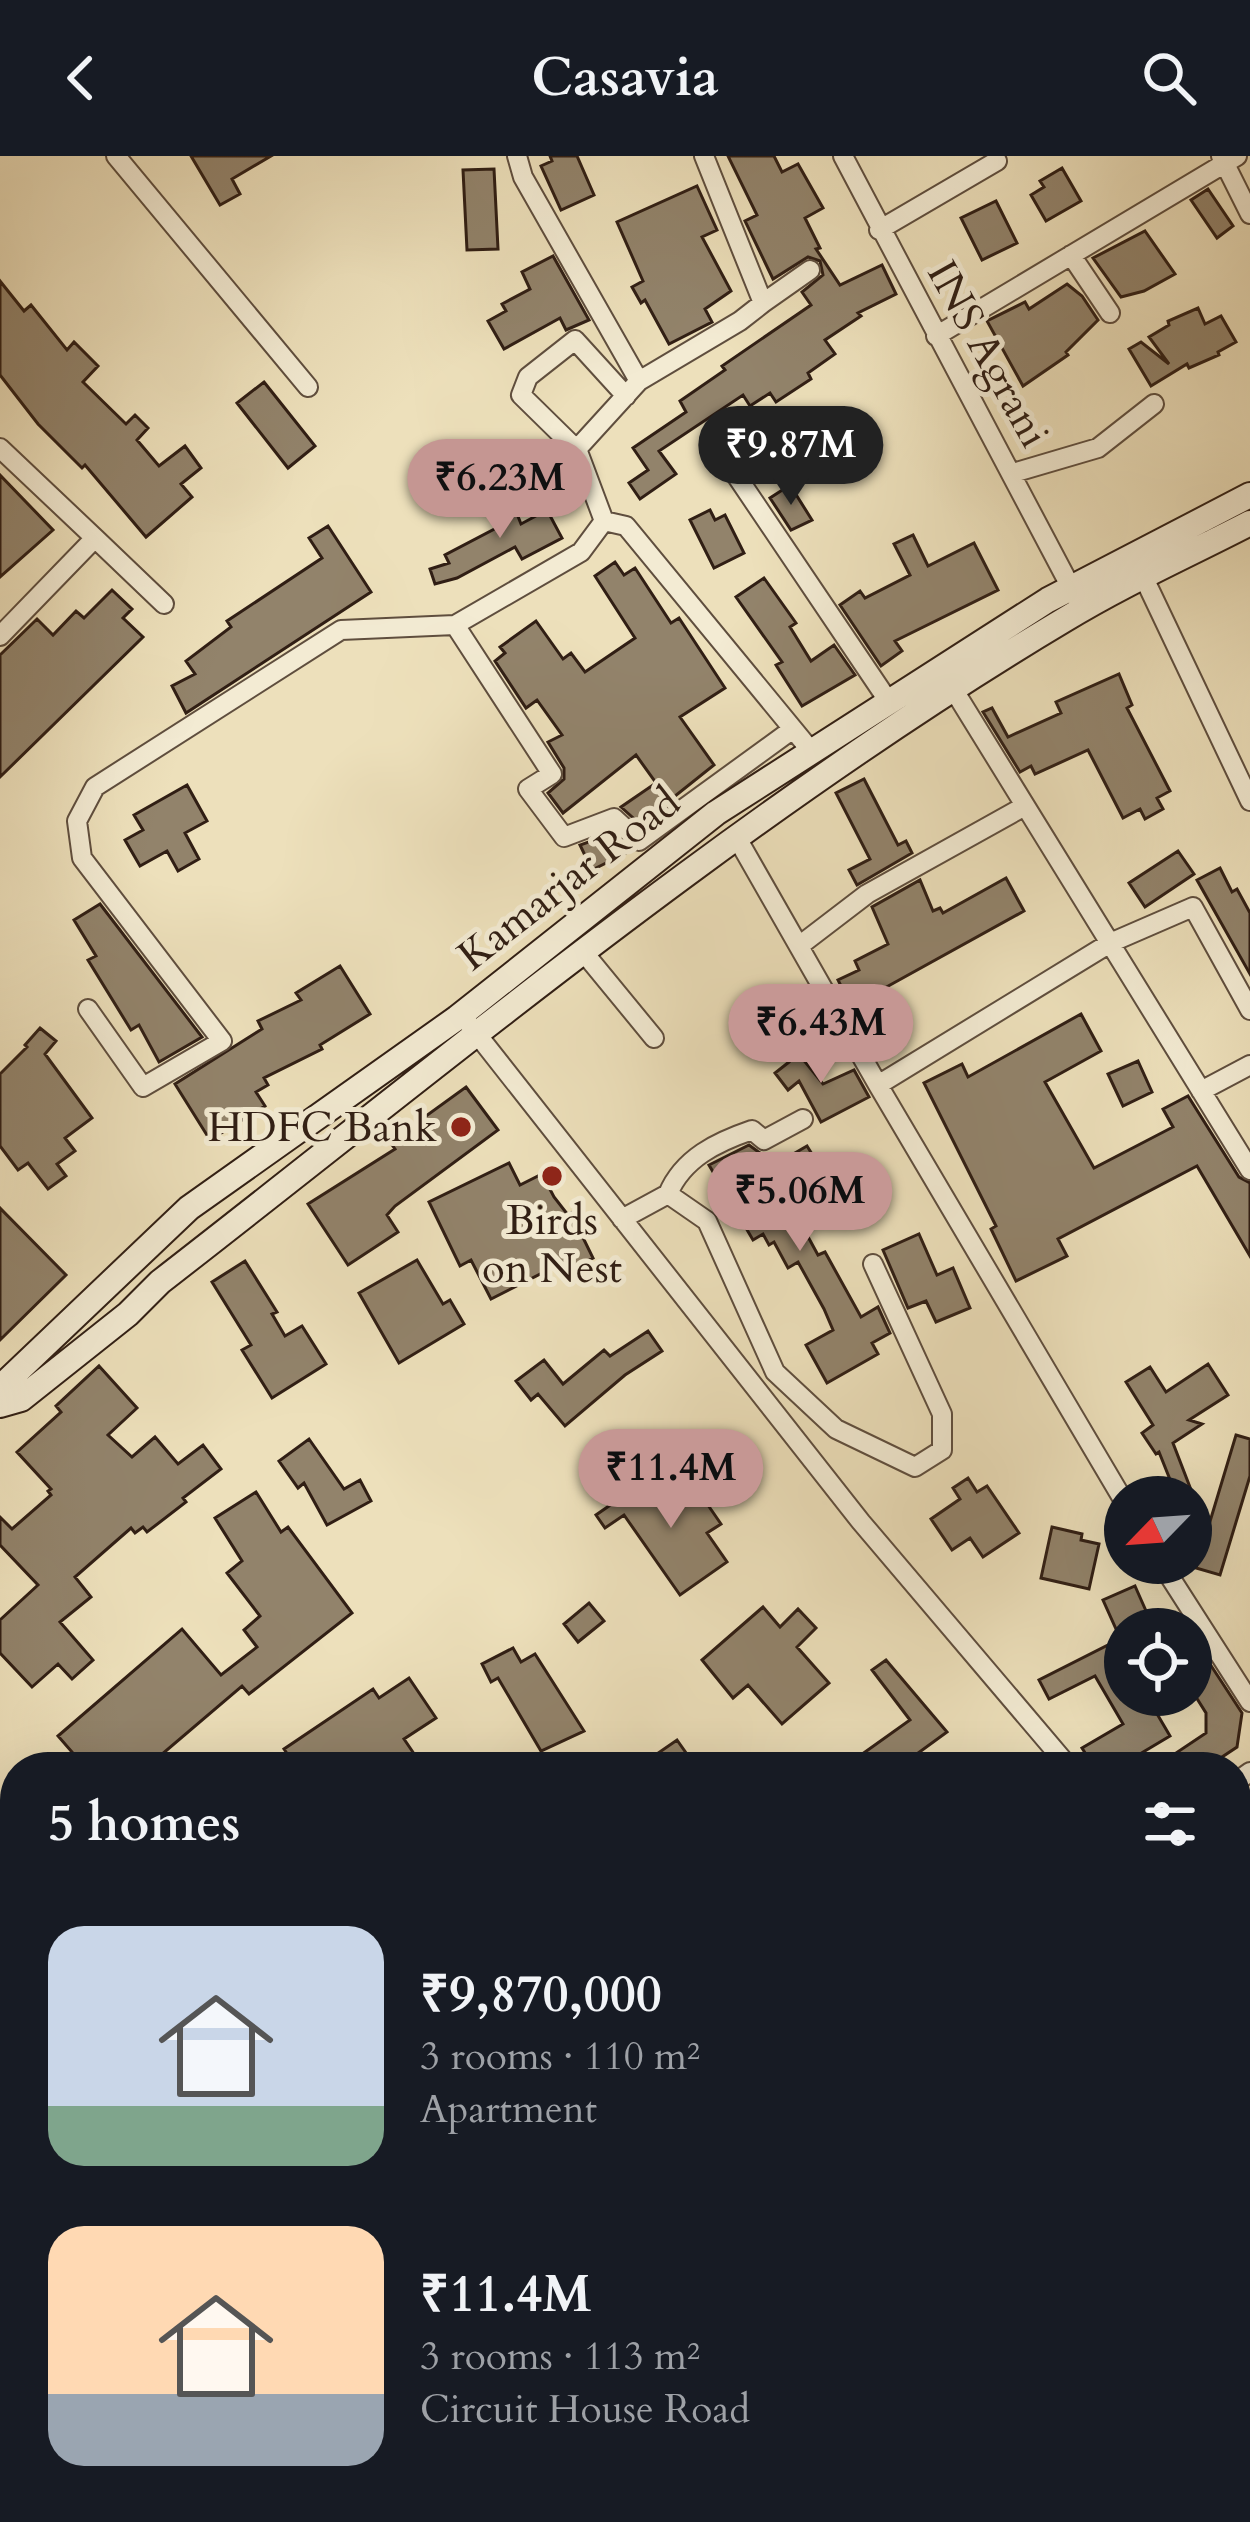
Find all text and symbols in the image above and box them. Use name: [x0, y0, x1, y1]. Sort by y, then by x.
text: Casavia: [531, 42, 719, 115]
icon: back: [48, 45, 114, 111]
icon: search: [1136, 45, 1202, 111]
street label: INS Agrani: [913, 251, 1063, 457]
pin: ₹9.87M: [693, 406, 889, 508]
text: ₹9.87M: [725, 418, 857, 471]
pin: ₹6.23M: [402, 439, 598, 541]
text: ₹6.23M: [434, 451, 566, 504]
street label: Kamarjar Road: [446, 774, 692, 984]
pin: ₹6.43M: [723, 984, 919, 1086]
text: ₹6.43M: [755, 996, 887, 1049]
place label: HDFC Bank: [207, 1099, 438, 1156]
marker: HDFC Bank: [448, 1114, 474, 1140]
pin: ₹5.06M: [702, 1152, 898, 1254]
marker: Birds on Nest: [539, 1163, 565, 1189]
text: ₹5.06M: [734, 1164, 866, 1217]
place label: Birds on Nest: [482, 1192, 622, 1297]
pin: ₹11.4M: [573, 1429, 769, 1531]
text: ₹11.4M: [605, 1441, 737, 1494]
north arrow: [1104, 1476, 1212, 1584]
map controls: [1104, 1476, 1212, 1716]
button: locate: [1104, 1608, 1212, 1716]
text: 5 homes: [48, 1789, 240, 1859]
icon: filters: [1137, 1791, 1203, 1857]
text: ₹9,870,000: [420, 1960, 662, 2030]
icon: home: [144, 1974, 288, 2118]
text: 3 rooms · 110 m²: [420, 2030, 700, 2083]
text: Apartment: [420, 2083, 597, 2136]
text: ₹11.4M: [420, 2260, 592, 2330]
icon: home: [144, 2274, 288, 2418]
text: 3 rooms · 113 m²: [420, 2330, 700, 2383]
text: Circuit House Road: [420, 2383, 750, 2436]

